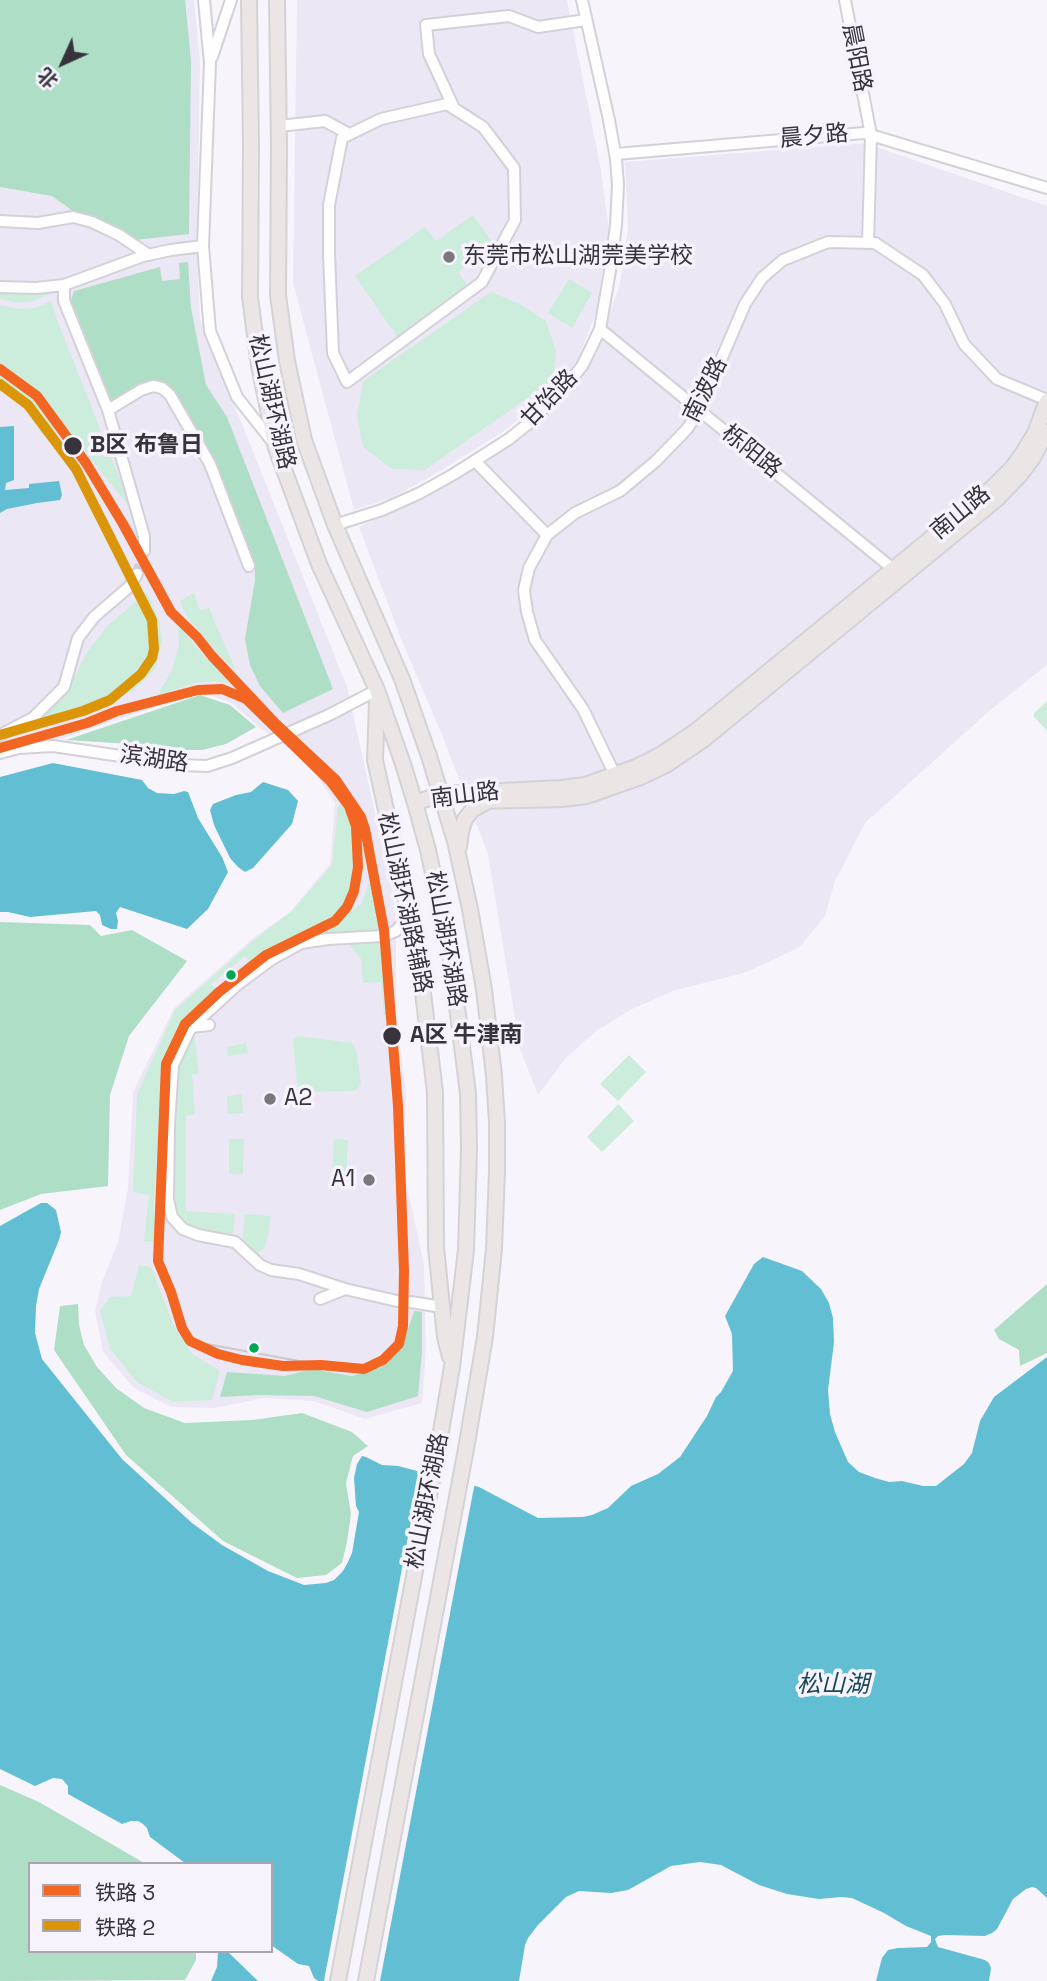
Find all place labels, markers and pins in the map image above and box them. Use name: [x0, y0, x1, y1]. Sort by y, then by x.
place label: 东莞市松山湖莞美学校: [463, 243, 693, 271]
marker: 东莞市松山湖莞美学校: [441, 249, 457, 265]
place label: B区 布鲁日: [90, 432, 203, 460]
marker: B区 布鲁日: [62, 435, 84, 457]
unlabelled marker: [224, 968, 238, 982]
place label: A区 牛津南: [410, 1022, 522, 1050]
marker: A区 牛津南: [381, 1025, 403, 1047]
place label: A2: [284, 1085, 312, 1113]
marker: A2: [262, 1091, 278, 1107]
place label: A1: [331, 1166, 355, 1194]
marker: A1: [361, 1172, 377, 1188]
unlabelled marker: [247, 1341, 261, 1355]

